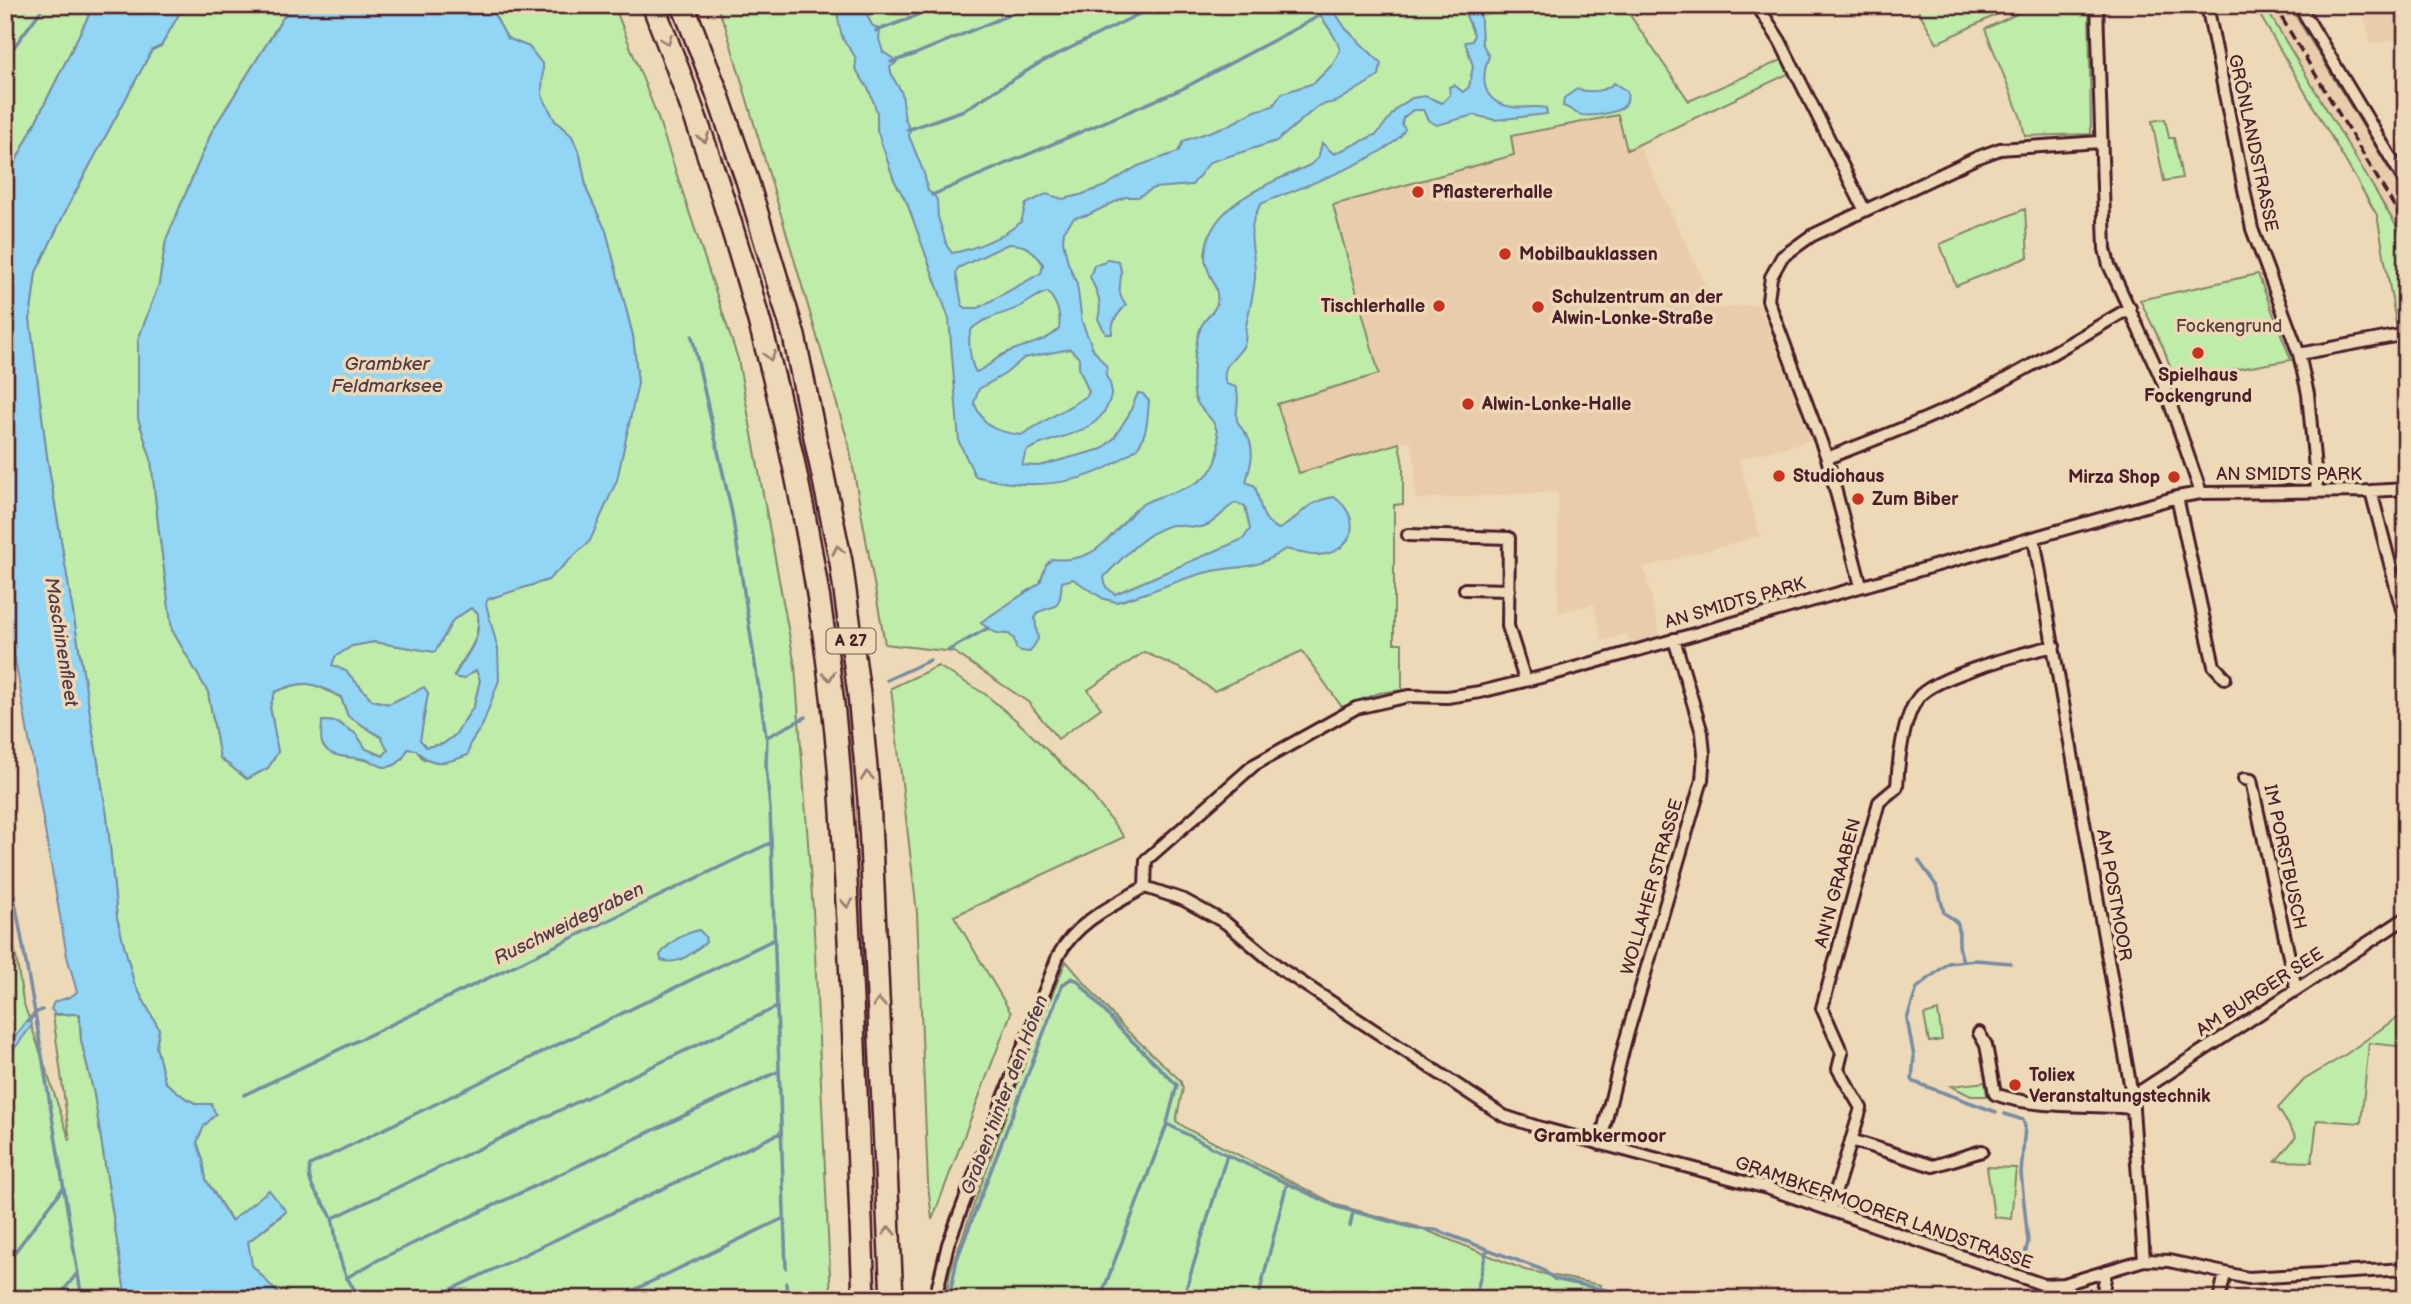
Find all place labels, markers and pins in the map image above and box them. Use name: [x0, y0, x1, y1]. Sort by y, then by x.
place label: Pflastererhalle: [1432, 182, 1553, 203]
marker: Pflastererhalle: [1410, 184, 1426, 200]
place label: Mobilbauklassen: [1519, 244, 1658, 265]
marker: Mobilbauklassen: [1497, 246, 1513, 262]
place label: Schulzentrum an der Alwin-Lonke-Straße: [1551, 287, 1724, 329]
place label: Tischlerhalle: [1321, 296, 1425, 317]
marker: Tischlerhalle: [1431, 298, 1447, 314]
marker: Schulzentrum an der Alwin-Lonke-Straße: [1530, 299, 1546, 315]
marker: Spielhaus Fockengrund: [2190, 345, 2206, 361]
place label: Spielhaus Fockengrund: [2144, 365, 2252, 407]
place label: Alwin-Lonke-Halle: [1481, 394, 1631, 415]
marker: Alwin-Lonke-Halle: [1460, 396, 1476, 412]
place label: Studiohaus: [1793, 466, 1884, 487]
place label: Mirza Shop: [2068, 467, 2160, 488]
marker: Studiohaus: [1771, 468, 1787, 484]
marker: Mirza Shop: [2166, 469, 2182, 485]
place label: Zum Biber: [1872, 489, 1959, 510]
marker: Zum Biber: [1850, 491, 1866, 507]
place label: Toliex Veranstaltungstechnik: [2029, 1065, 2211, 1107]
marker: Toliex Veranstaltungstechnik: [2007, 1077, 2023, 1093]

